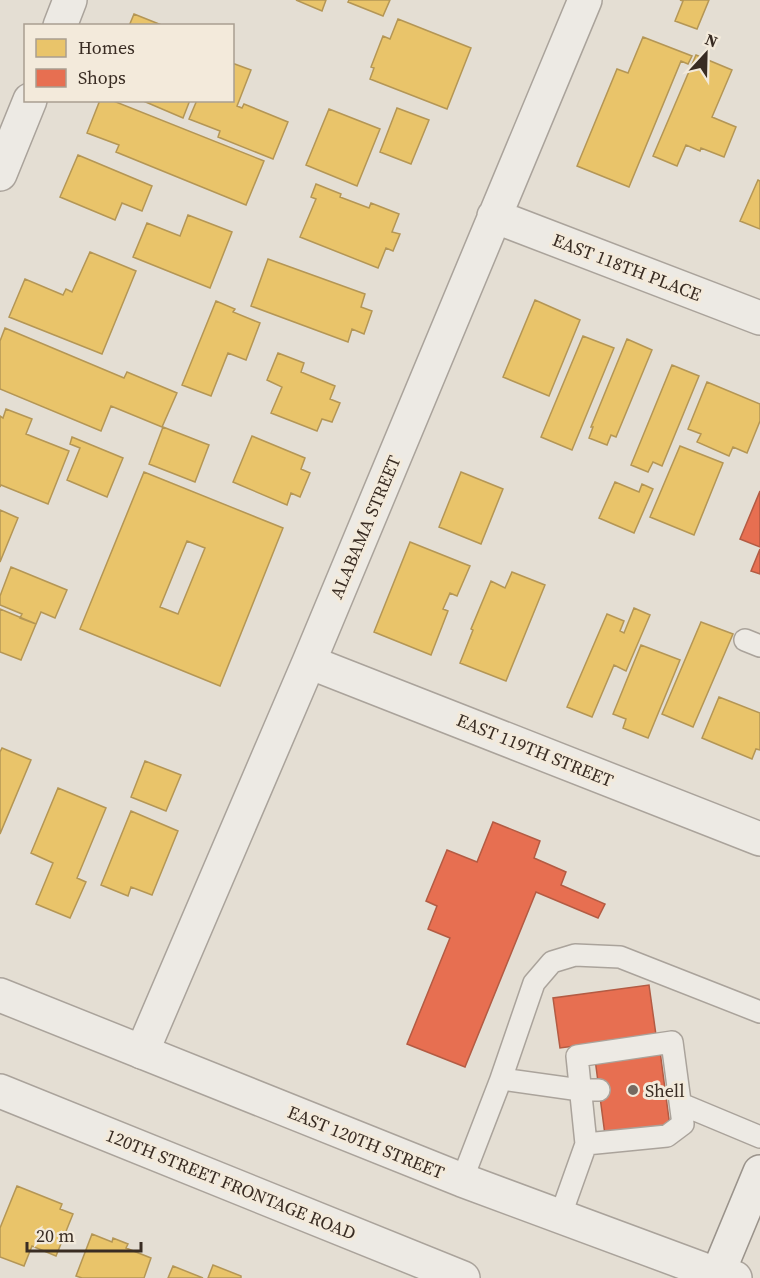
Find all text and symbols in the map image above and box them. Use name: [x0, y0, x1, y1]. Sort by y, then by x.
legend: [24, 24, 234, 102]
north arrow: [676, 24, 736, 84]
text: N: [702, 28, 721, 53]
text: Homes: [78, 35, 135, 60]
text: Shops: [78, 65, 126, 90]
street label: EAST 118TH PLACE: [549, 227, 705, 307]
street label: ALABAMA STREET: [324, 451, 407, 602]
street label: EAST 119TH STREET: [453, 707, 617, 793]
place label: Shell: [645, 1078, 685, 1103]
marker: Shell: [626, 1083, 640, 1097]
street label: EAST 120TH STREET: [284, 1099, 448, 1185]
street label: 120TH STREET FRONTAGE ROAD: [102, 1122, 360, 1246]
scale bar: [27, 1215, 141, 1253]
text: 20 m: [36, 1223, 74, 1248]

